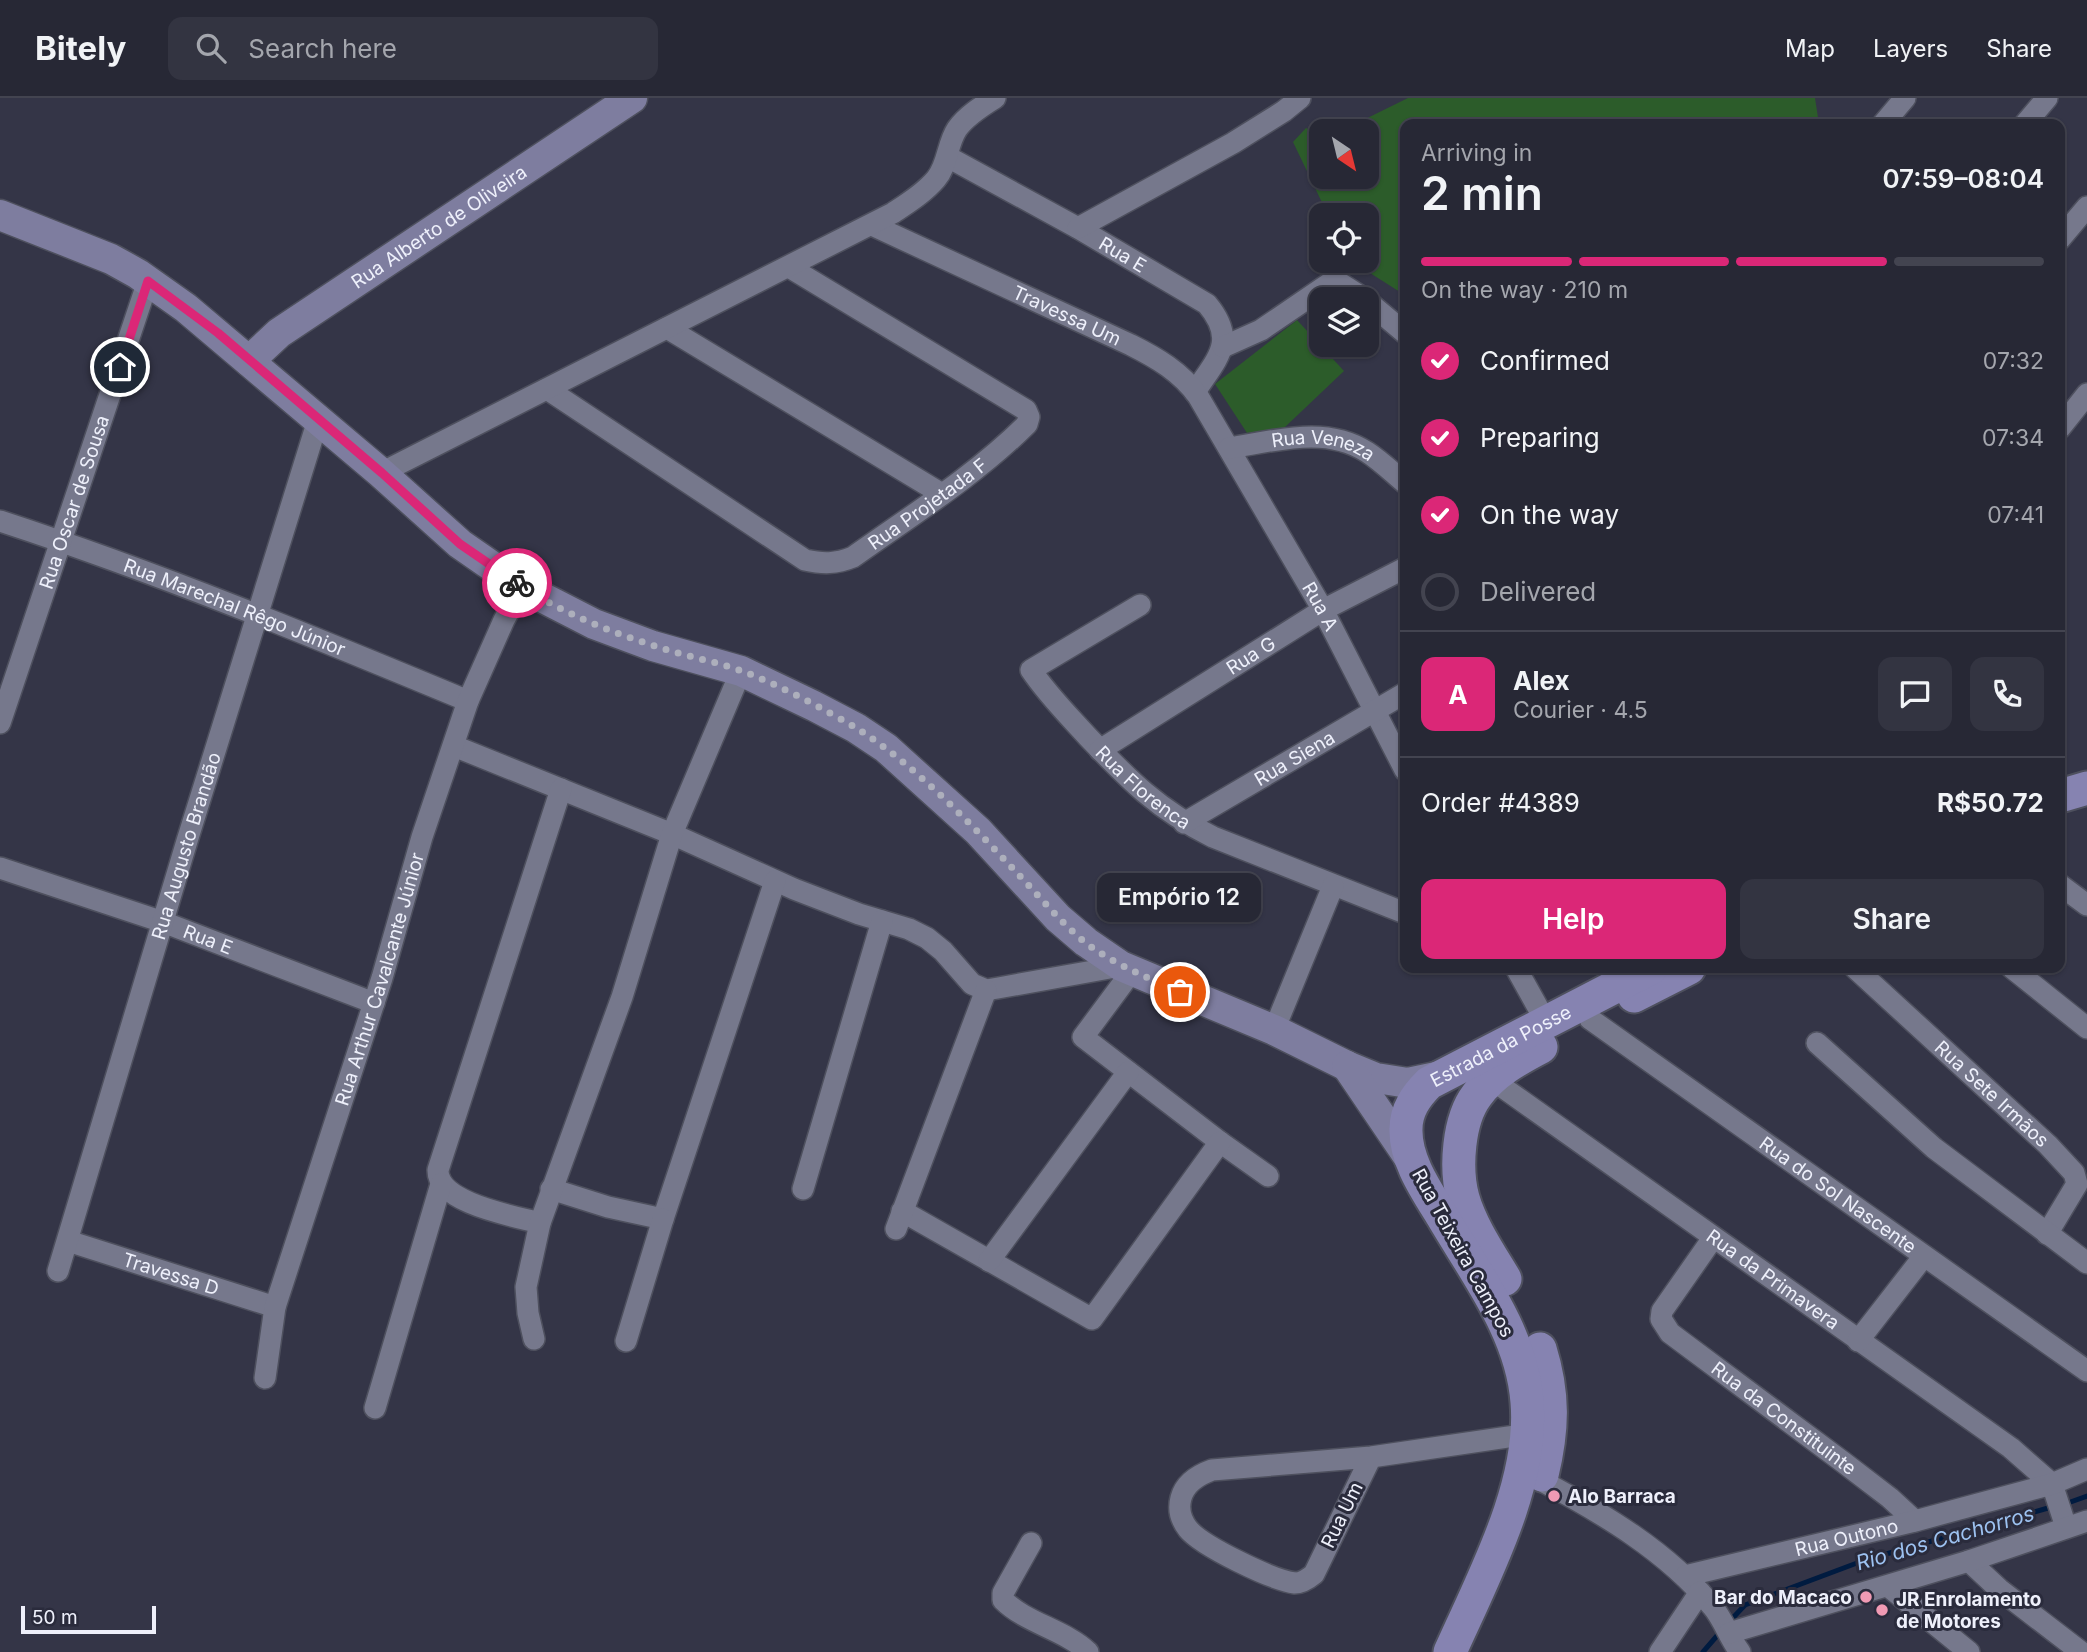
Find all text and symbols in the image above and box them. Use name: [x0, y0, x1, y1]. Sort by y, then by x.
search box: [168, 17, 658, 80]
text: Bitely: [35, 28, 126, 68]
icon: search: [192, 29, 230, 67]
text: Search here: [248, 33, 397, 64]
text: Map: [1785, 34, 1835, 63]
text: Layers: [1873, 34, 1948, 63]
text: Share: [1986, 34, 2052, 63]
north arrow: [1309, 119, 1379, 189]
map controls: [1309, 119, 1379, 357]
text: Arriving in: [1421, 139, 1532, 167]
street label: Rua Alberto de Oliveira: [347, 160, 531, 293]
text: 07:59–08:04: [1882, 163, 2044, 194]
text: 2 min: [1421, 165, 1543, 221]
button: locate: [1309, 203, 1379, 273]
street label: Rua E: [1095, 231, 1150, 277]
text: On the way · 210 m: [1421, 276, 1628, 304]
street label: Travessa Um: [1009, 280, 1125, 350]
button: layers: [1309, 287, 1379, 357]
pin: [90, 337, 150, 397]
icon: check: [1421, 342, 1459, 380]
text: Confirmed: [1480, 345, 1610, 376]
text: 07:32: [1983, 347, 2044, 375]
icon: home: [101, 348, 139, 386]
street label: Rua Oscar de Sousa: [34, 412, 114, 592]
icon: check: [1421, 419, 1459, 457]
text: Preparing: [1480, 422, 1600, 453]
text: 07:34: [1982, 424, 2044, 452]
street label: Rua Veneza: [1270, 425, 1379, 466]
street label: Rua Projetada F: [863, 453, 992, 555]
icon: check: [1421, 496, 1459, 534]
text: On the way: [1480, 499, 1619, 530]
text: 07:41: [1987, 501, 2044, 529]
courier: [482, 548, 552, 618]
street label: Rua Marechal Rêgo Júnior: [121, 554, 349, 661]
icon: bike: [498, 564, 536, 602]
text: Delivered: [1480, 576, 1596, 607]
street label: Rua A: [1298, 578, 1343, 635]
street label: Rua G: [1222, 631, 1280, 679]
button: chat: [1878, 657, 1952, 731]
button: phone: [1970, 657, 2044, 731]
text: Alex: [1513, 665, 1570, 696]
text: A: [1448, 679, 1468, 710]
text: Courier · 4.5: [1513, 696, 1648, 724]
street label: Rua Siena: [1250, 726, 1339, 791]
street label: Rua Florenca: [1091, 741, 1195, 834]
street label: Rua Augusto Brandão: [147, 749, 225, 942]
text: Order #4389: [1421, 787, 1580, 818]
text: R$50.72: [1937, 787, 2044, 818]
street label: Rua Arthur Cavalcante Júnior: [330, 850, 429, 1108]
callout: Empório 12: [1098, 873, 1262, 922]
button: Help: [1421, 879, 1726, 959]
button: Share: [1740, 879, 2044, 959]
text: Empório 12: [1118, 883, 1240, 911]
street label: Rua E: [180, 919, 236, 959]
pin: [1150, 962, 1210, 1022]
icon: bag: [1161, 973, 1199, 1011]
street label: Estrada da Posse: [1426, 1000, 1575, 1092]
street label: Rua Sete Irmãos: [1930, 1036, 2054, 1152]
street label: Rua do Sol Nascente: [1755, 1131, 1921, 1258]
street label: Rua Teixeira Campos: [1407, 1165, 1519, 1341]
street label: Rua da Primavera: [1702, 1224, 1844, 1334]
street label: Travessa D: [120, 1248, 222, 1300]
street label: Rua da Constituinte: [1707, 1357, 1861, 1480]
street label: Rua Um: [1316, 1478, 1368, 1552]
place label: Alo Barraca: [1568, 1485, 1676, 1508]
marker: Alo Barraca: [1546, 1488, 1562, 1504]
water label: Rio dos Cachorros: [1853, 1501, 2037, 1575]
street label: Rua Outono: [1793, 1514, 1900, 1561]
place label: Bar do Macaco: [1714, 1586, 1852, 1609]
place label: JR Enrolamento de Motores: [1896, 1588, 2041, 1633]
marker: Bar do Macaco: [1858, 1589, 1874, 1605]
marker: JR Enrolamento de Motores: [1874, 1602, 1890, 1618]
scale bar: [21, 1603, 156, 1635]
text: 50 m: [32, 1606, 78, 1629]

